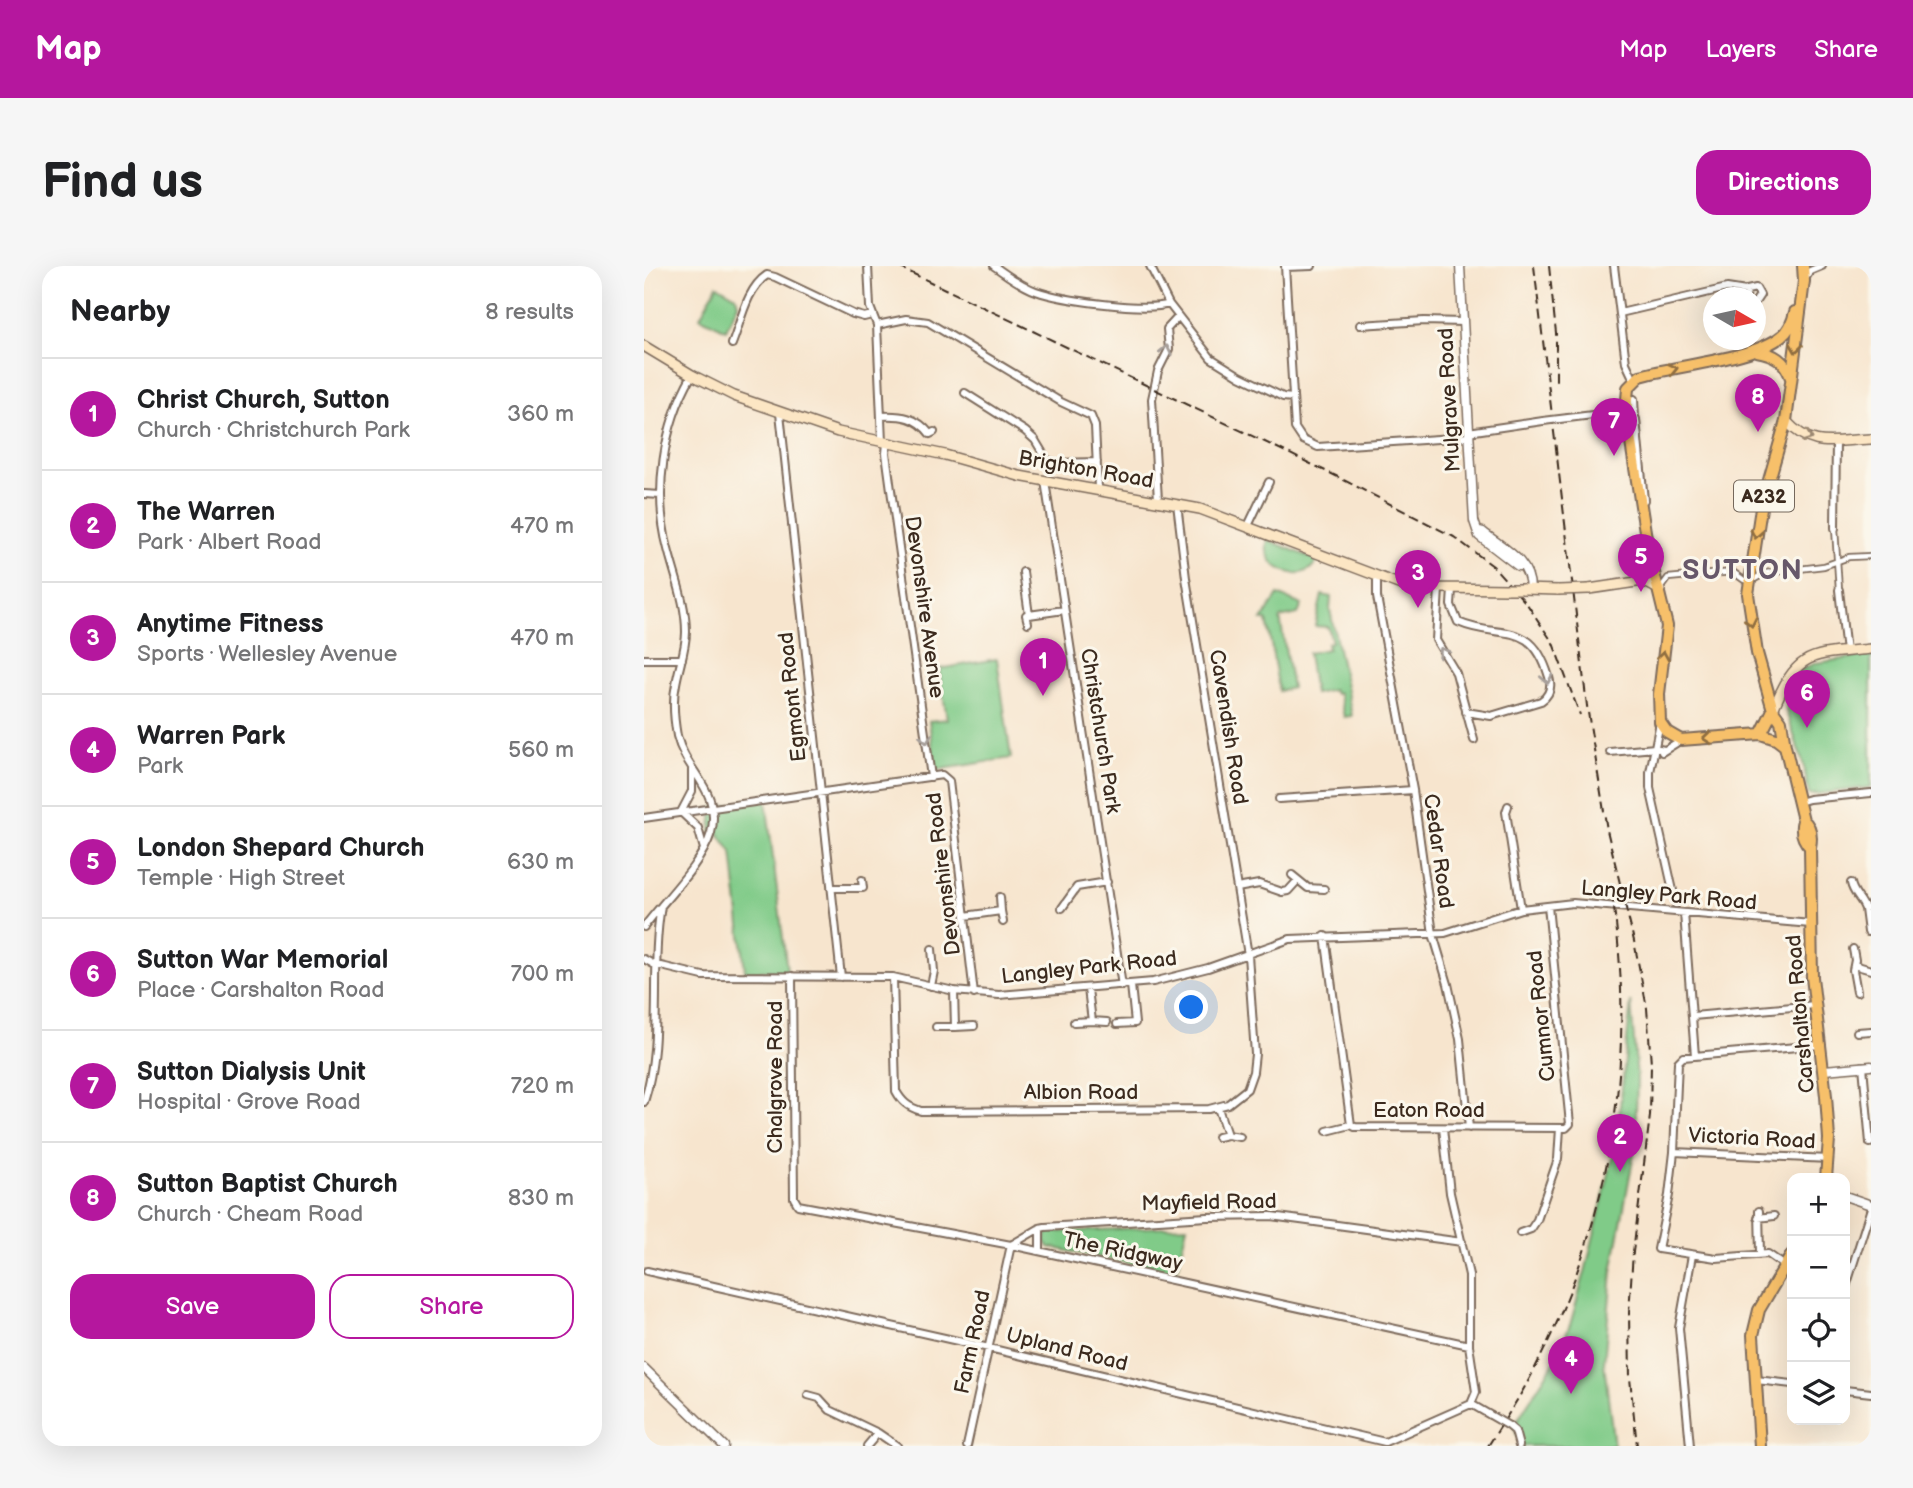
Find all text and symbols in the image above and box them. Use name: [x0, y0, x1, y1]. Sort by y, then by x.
text: Map: [35, 29, 101, 69]
text: Map: [1619, 35, 1667, 64]
text: Layers: [1705, 35, 1776, 64]
text: Share: [1814, 35, 1878, 64]
button: Directions: [1696, 150, 1871, 215]
text: Find us: [42, 153, 203, 212]
north arrow: [1703, 287, 1766, 350]
text: Nearby: [70, 294, 170, 330]
text: 8 results: [485, 298, 574, 326]
street label: Mulgrave Road: [1433, 327, 1466, 473]
one-way arrow: [1788, 342, 1803, 353]
one-way arrow: [1157, 344, 1172, 356]
one-way arrow: [1667, 362, 1679, 377]
pin: 8: [1735, 374, 1781, 432]
text: Christ Church, Sutton: [137, 385, 390, 416]
pin: 7: [1591, 398, 1637, 456]
text: 1: [88, 400, 98, 428]
text: 360 m: [507, 400, 574, 428]
text: Church · Christchurch Park: [137, 416, 410, 444]
one-way arrow: [1802, 429, 1814, 443]
street label: Brighton Road: [1016, 445, 1155, 494]
road number: A232: [1734, 480, 1794, 512]
text: The Warren: [137, 497, 275, 528]
text: 2: [86, 512, 100, 540]
text: 470 m: [510, 512, 574, 540]
street label: Devonshire Avenue: [899, 514, 950, 700]
text: Park · Albert Road: [137, 528, 321, 556]
one-way arrow: [1749, 528, 1764, 540]
pin: 5: [1618, 534, 1664, 592]
pin: 3: [1395, 550, 1441, 608]
district label: SUTTON: [1682, 554, 1804, 587]
text: Anytime Fitness: [137, 609, 324, 640]
one-way arrow: [1743, 616, 1758, 628]
text: 3: [86, 624, 100, 652]
text: 470 m: [510, 624, 574, 652]
street label: Egmont Road: [773, 631, 812, 763]
pin: 1: [1020, 638, 1066, 696]
text: Sports · Wellesley Avenue: [137, 640, 397, 668]
street label: Christchurch Park: [1075, 646, 1126, 816]
one-way arrow: [1438, 646, 1451, 659]
street label: Cavendish Road: [1204, 648, 1253, 806]
one-way arrow: [1655, 650, 1670, 662]
pin: 6: [1784, 670, 1830, 728]
one-way arrow: [1539, 673, 1554, 685]
text: Warren Park: [137, 721, 285, 752]
one-way arrow: [1701, 730, 1712, 745]
one-way arrow: [918, 733, 933, 745]
text: 4: [86, 736, 100, 764]
text: 560 m: [508, 736, 574, 764]
text: Park: [137, 752, 183, 780]
street label: Devonshire Road: [921, 791, 966, 957]
street label: Cedar Road: [1418, 792, 1459, 910]
text: London Shepard Church: [137, 833, 424, 864]
text: 5: [86, 848, 100, 876]
text: 630 m: [507, 848, 574, 876]
text: Temple · High Street: [137, 864, 345, 892]
street label: Langley Park Road: [1580, 875, 1758, 916]
street label: Carshalton Road: [1781, 934, 1820, 1094]
text: Sutton War Memorial: [137, 945, 388, 976]
street label: Langley Park Road: [1000, 946, 1178, 989]
street label: Cumnor Road: [1522, 949, 1561, 1083]
text: 6: [86, 960, 100, 988]
text: 700 m: [510, 960, 574, 988]
text: Place · Carshalton Road: [137, 976, 384, 1004]
your location: [1174, 990, 1208, 1024]
street label: Chalgrove Road: [763, 1001, 788, 1153]
text: Sutton Dialysis Unit: [137, 1057, 366, 1088]
text: 7: [87, 1072, 99, 1100]
text: 720 m: [510, 1072, 574, 1100]
street label: Albion Road: [1024, 1080, 1138, 1105]
text: Hospital · Grove Road: [137, 1088, 361, 1116]
street label: Eaton Road: [1373, 1098, 1485, 1123]
pin: 2: [1597, 1114, 1643, 1172]
street label: Victoria Road: [1688, 1123, 1816, 1154]
text: Sutton Baptist Church: [137, 1169, 398, 1200]
map controls: [1787, 1173, 1850, 1425]
button: +: [1787, 1173, 1850, 1236]
text: 8: [86, 1184, 100, 1212]
text: 830 m: [508, 1184, 574, 1212]
street label: Mayfield Road: [1141, 1189, 1277, 1216]
text: Church · Cheam Road: [137, 1200, 363, 1228]
street label: The Ridgway: [1061, 1227, 1185, 1276]
button: −: [1787, 1236, 1850, 1299]
button: Save: [70, 1274, 315, 1339]
button: Share: [329, 1274, 574, 1339]
street label: Farm Road: [949, 1288, 996, 1396]
button: locate: [1787, 1299, 1850, 1362]
street label: Upland Road: [1004, 1322, 1130, 1377]
pin: 4: [1548, 1336, 1594, 1394]
button: layers: [1787, 1362, 1850, 1425]

